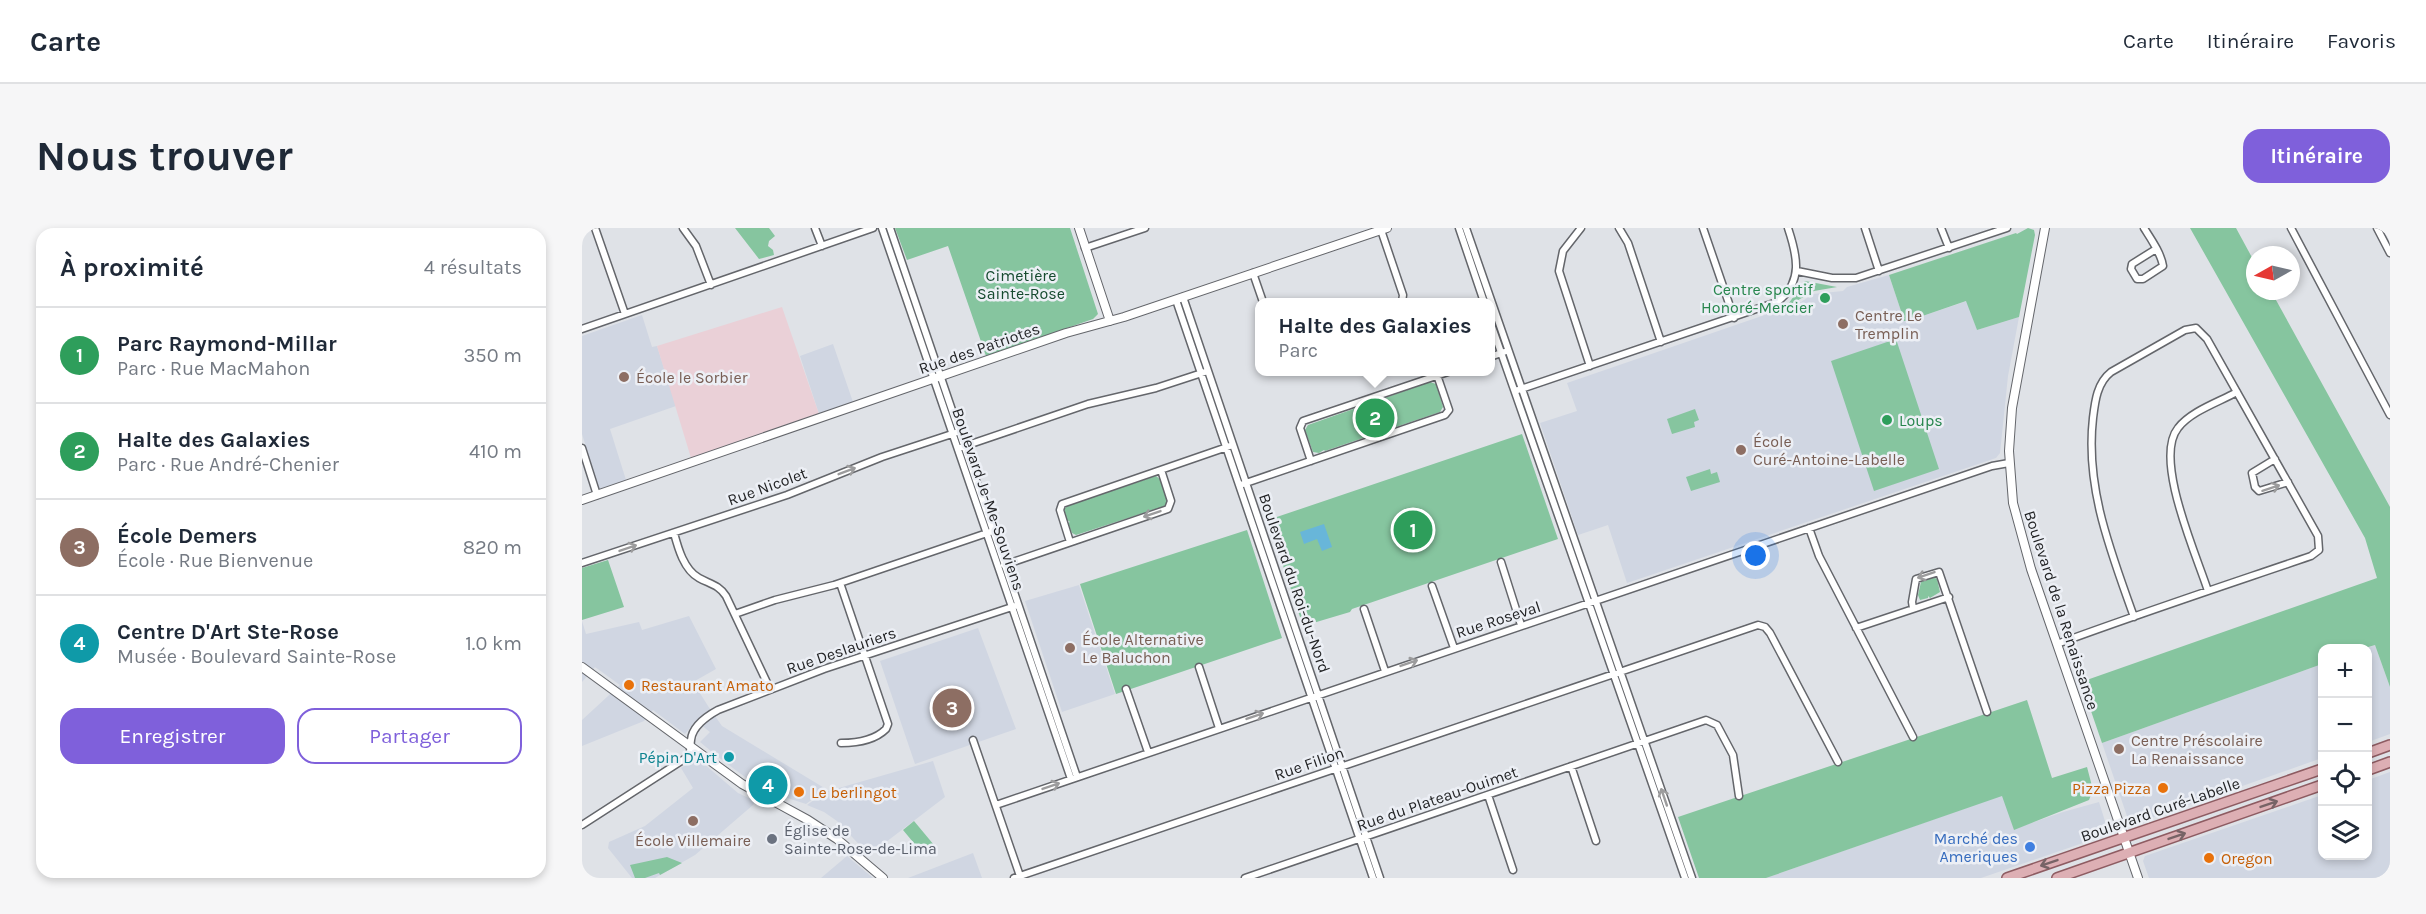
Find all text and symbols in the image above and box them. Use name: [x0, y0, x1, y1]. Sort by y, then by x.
text: Carte: [30, 25, 101, 58]
text: Carte: [2123, 29, 2174, 53]
text: Itinéraire: [2207, 29, 2294, 53]
text: Favoris: [2327, 29, 2396, 53]
button: Itinéraire: [2243, 129, 2390, 183]
text: Nous trouver: [36, 131, 293, 181]
north arrow: [2246, 246, 2300, 300]
text: À proximité: [60, 252, 204, 283]
text: 4 résultats: [424, 256, 522, 279]
park label: Cimetière Sainte-Rose: [977, 266, 1065, 303]
place label: Centre sportif Honoré-Mercier: [1701, 280, 1814, 317]
marker: Centre sportif Honoré-Mercier: [1818, 291, 1832, 305]
popup: [1255, 298, 1495, 376]
place label: Centre Le Tremplin: [1855, 306, 1922, 343]
text: Halte des Galaxies: [1278, 313, 1472, 339]
marker: Centre Le Tremplin: [1836, 317, 1850, 331]
street label: Rue des Patriotes: [916, 319, 1042, 378]
text: Parc Raymond-Millar: [117, 331, 337, 357]
text: Parc: [1278, 339, 1318, 362]
text: 1: [76, 344, 83, 367]
text: 350 m: [464, 344, 522, 367]
text: Parc · Rue MacMahon: [117, 357, 310, 380]
place label: École le Sorbier: [636, 368, 748, 387]
marker: École le Sorbier: [617, 370, 631, 384]
pin: 2: [1356, 396, 1394, 441]
street label: Boulevard Je-Me-Souviens: [948, 405, 1029, 593]
place label: Loups: [1899, 411, 1943, 430]
marker: Loups: [1880, 413, 1894, 427]
text: Halte des Galaxies: [117, 427, 310, 453]
place label: École Curé-Antoine-Labelle: [1753, 432, 1905, 469]
text: 2: [73, 440, 86, 463]
text: 410 m: [469, 440, 522, 463]
marker: École Curé-Antoine-Labelle: [1734, 443, 1748, 457]
text: Parc · Rue André-Chenier: [117, 453, 339, 476]
street label: Rue Nicolet: [725, 463, 809, 510]
one-way arrow: [837, 464, 856, 475]
one-way arrow: [2261, 482, 2280, 493]
street label: Boulevard du Roi-du-Nord: [1255, 491, 1334, 675]
pin: 1: [1394, 508, 1432, 552]
street label: Boulevard de la Renaissance: [2020, 508, 2103, 712]
one-way arrow: [1143, 509, 1162, 520]
text: École Demers: [117, 523, 257, 549]
text: 3: [73, 536, 86, 559]
text: 820 m: [463, 536, 522, 559]
your location: [1741, 541, 1770, 570]
one-way arrow: [618, 542, 637, 553]
text: École · Rue Bienvenue: [117, 549, 313, 572]
one-way arrow: [1917, 571, 1936, 582]
street label: Rue Roseval: [1453, 597, 1543, 642]
text: Centre D'Art Ste-Rose: [117, 619, 339, 645]
street label: Rue Deslauriers: [784, 623, 898, 678]
place label: École Alternative Le Baluchon: [1082, 630, 1204, 667]
text: 4: [74, 632, 85, 655]
text: 1.0 km: [465, 632, 522, 655]
marker: École Alternative Le Baluchon: [1063, 641, 1077, 655]
map controls: [2318, 644, 2372, 860]
button: +: [2318, 644, 2372, 698]
text: Musée · Boulevard Sainte-Rose: [117, 645, 396, 668]
one-way arrow: [1400, 657, 1418, 668]
place label: Restaurant Amato: [641, 676, 774, 695]
marker: Restaurant Amato: [622, 678, 636, 692]
pin: 3: [932, 686, 971, 730]
button: −: [2318, 698, 2372, 752]
button: Enregistrer: [60, 708, 285, 764]
button: Partager: [297, 708, 522, 764]
one-way arrow: [1245, 709, 1264, 720]
place label: Centre Préscolaire La Renaissance: [2131, 731, 2263, 768]
marker: Centre Préscolaire La Renaissance: [2112, 742, 2126, 756]
street label: Rue Filion: [1272, 743, 1346, 784]
place label: Pépin D'Art: [639, 748, 717, 767]
marker: Pépin D'Art: [722, 750, 736, 764]
button: locate: [2318, 752, 2372, 806]
pin: 4: [748, 762, 788, 808]
street label: Rue du Plateau-Ouimet: [1354, 762, 1520, 835]
street label: Boulevard Curé-Labelle: [2078, 773, 2242, 846]
one-way arrow: [1041, 779, 1060, 790]
place label: Pizza Pizza: [2072, 779, 2151, 798]
marker: Pizza Pizza: [2156, 781, 2170, 795]
place label: Le berlingot: [811, 783, 897, 802]
marker: Le berlingot: [792, 785, 806, 799]
one-way arrow: [1658, 788, 1669, 807]
one-way arrow: [2259, 797, 2278, 808]
button: layers: [2318, 806, 2372, 860]
marker: École Villemaire: [686, 814, 700, 828]
place label: Église de Sainte-Rose-de-Lima: [784, 821, 937, 858]
place label: Marché des Ameriques: [1934, 829, 2018, 866]
one-way arrow: [2167, 829, 2186, 840]
place label: École Villemaire: [635, 831, 751, 850]
marker: Église de Sainte-Rose-de-Lima: [765, 832, 779, 846]
marker: Marché des Ameriques: [2023, 840, 2037, 854]
place label: Oregon: [2221, 849, 2273, 868]
marker: Oregon: [2202, 851, 2216, 865]
one-way arrow: [2040, 859, 2059, 870]

